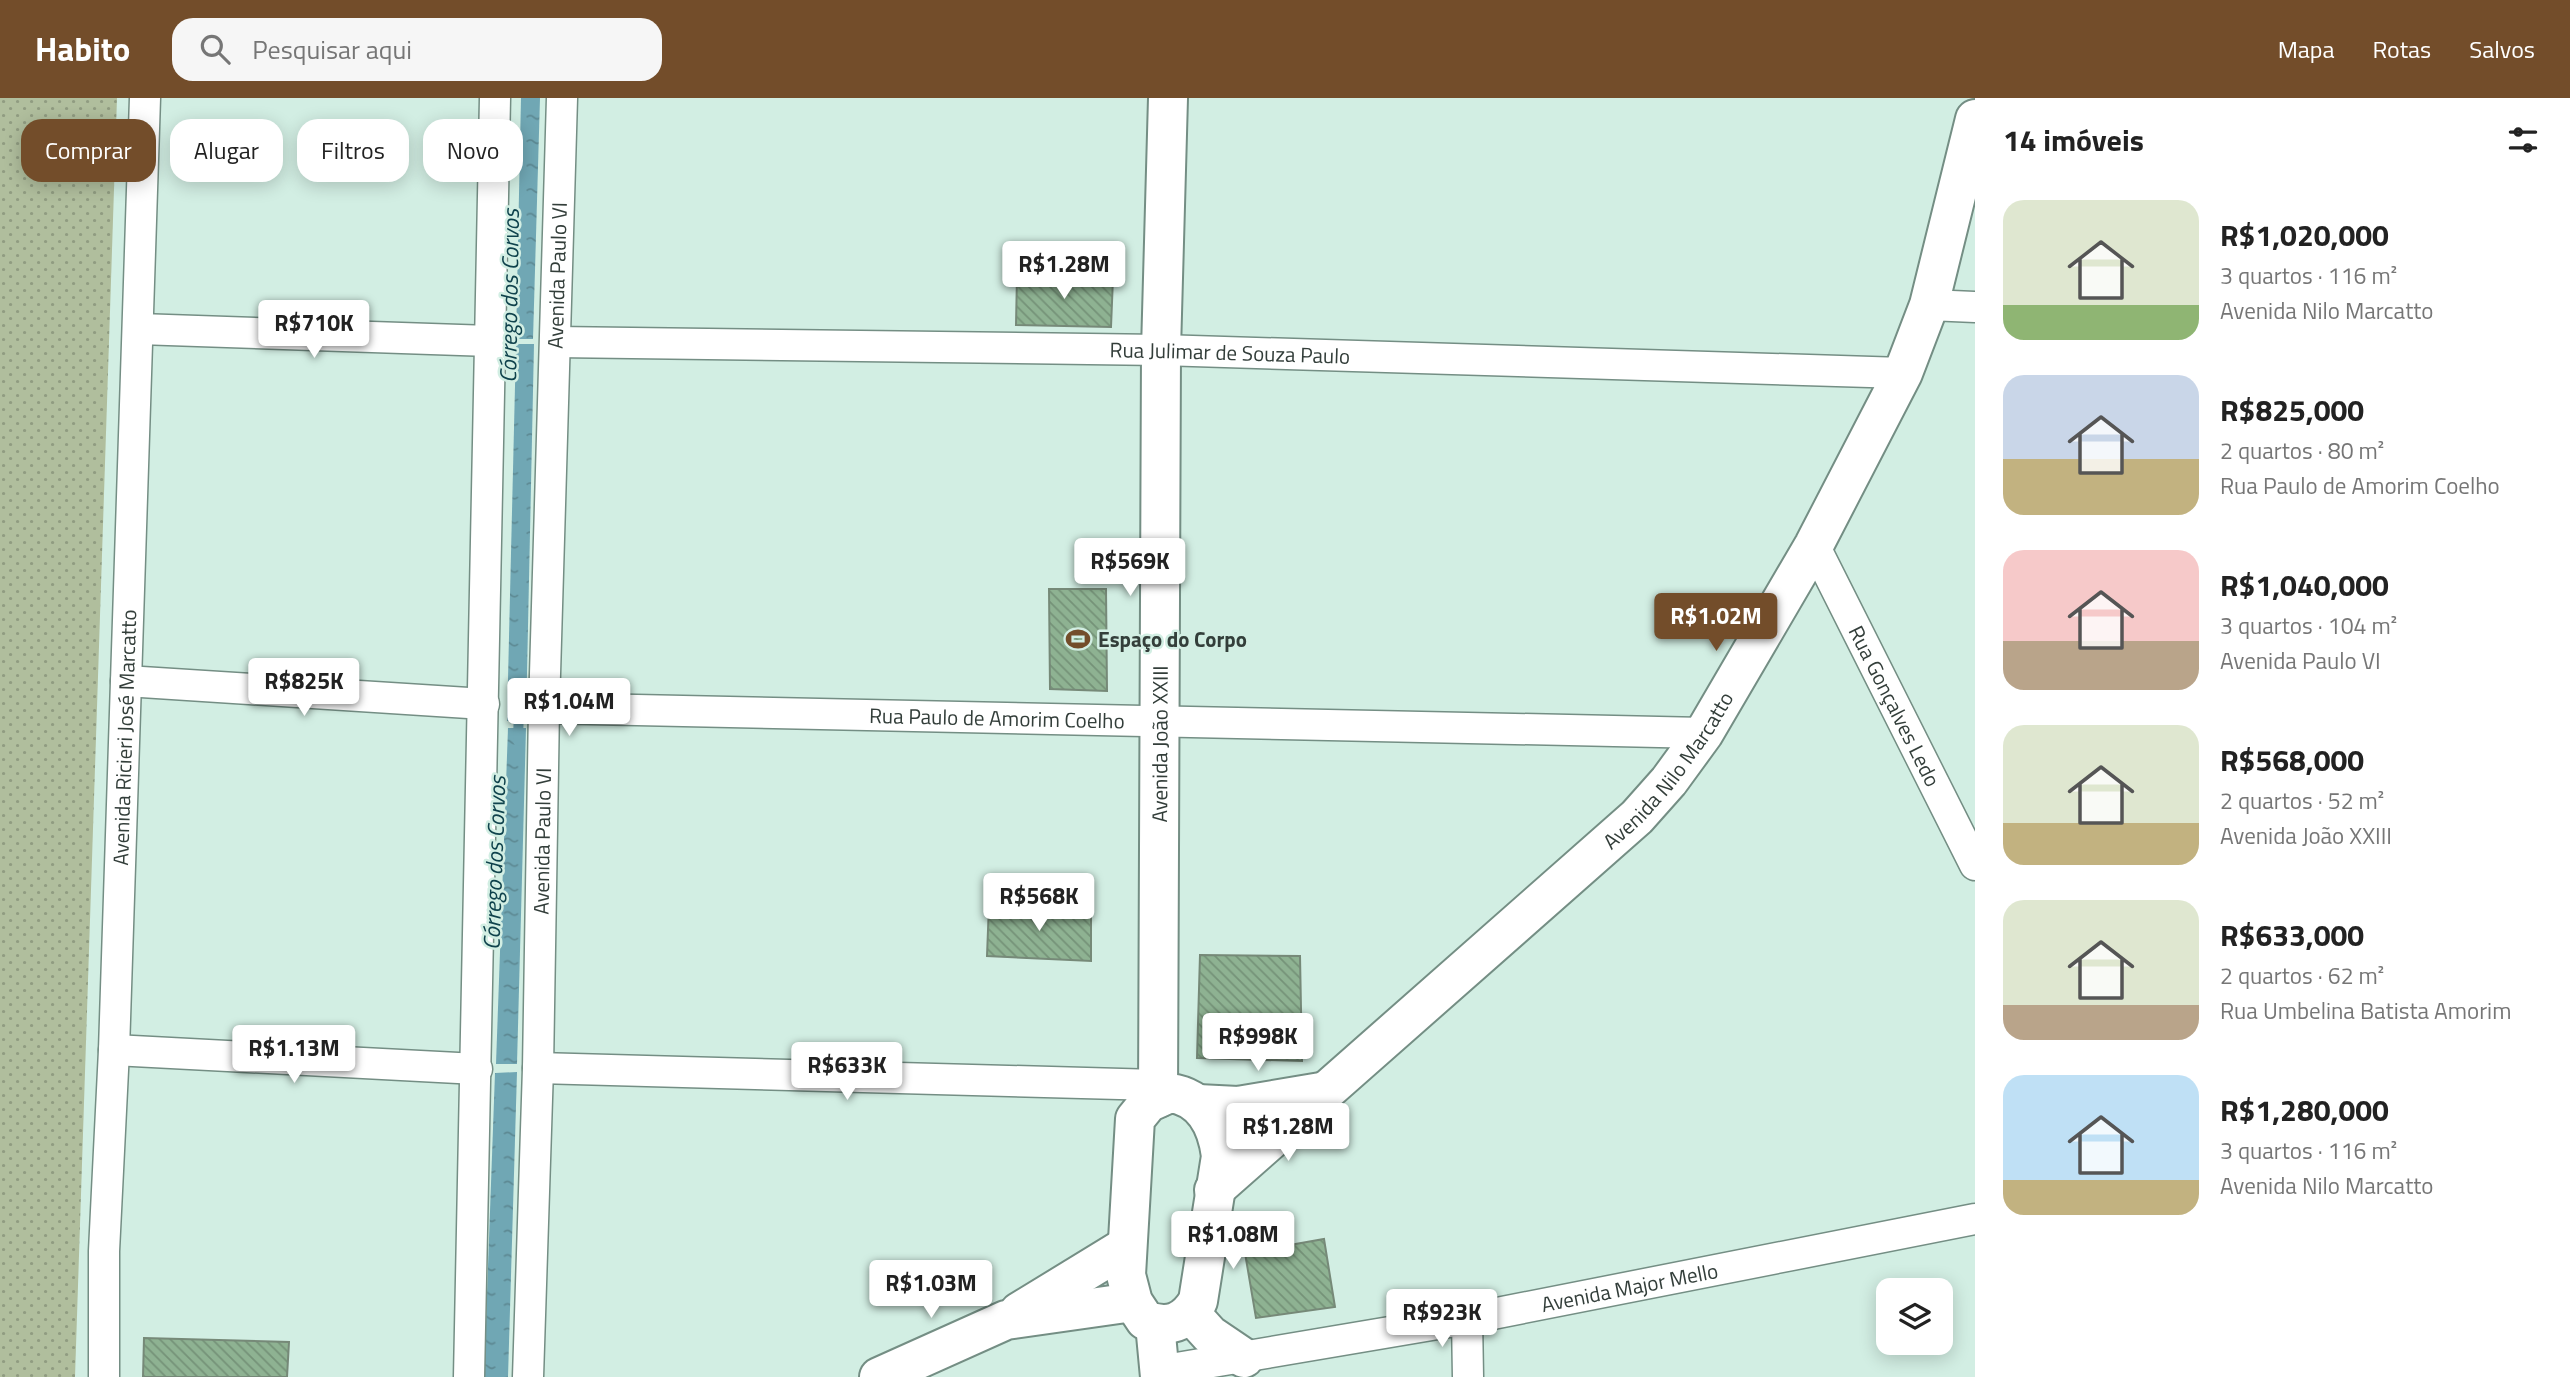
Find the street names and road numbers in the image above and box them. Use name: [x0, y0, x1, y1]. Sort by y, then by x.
street label: Avenida Paulo VI: [539, 202, 575, 349]
street label: Rua Julimar de Souza Paulo: [1109, 333, 1351, 372]
street label: Avenida Ricieri José Marcatto: [104, 609, 144, 866]
street label: Rua Gonçalves Ledo: [1841, 620, 1949, 792]
street label: Avenida João XXIII: [1143, 665, 1176, 823]
street label: Avenida Nilo Marcatto: [1595, 685, 1741, 856]
street label: Rua Paulo de Amorim Coelho: [869, 699, 1125, 737]
street label: Avenida Paulo VI: [525, 768, 559, 915]
street label: Avenida Major Mello: [1538, 1254, 1721, 1320]

